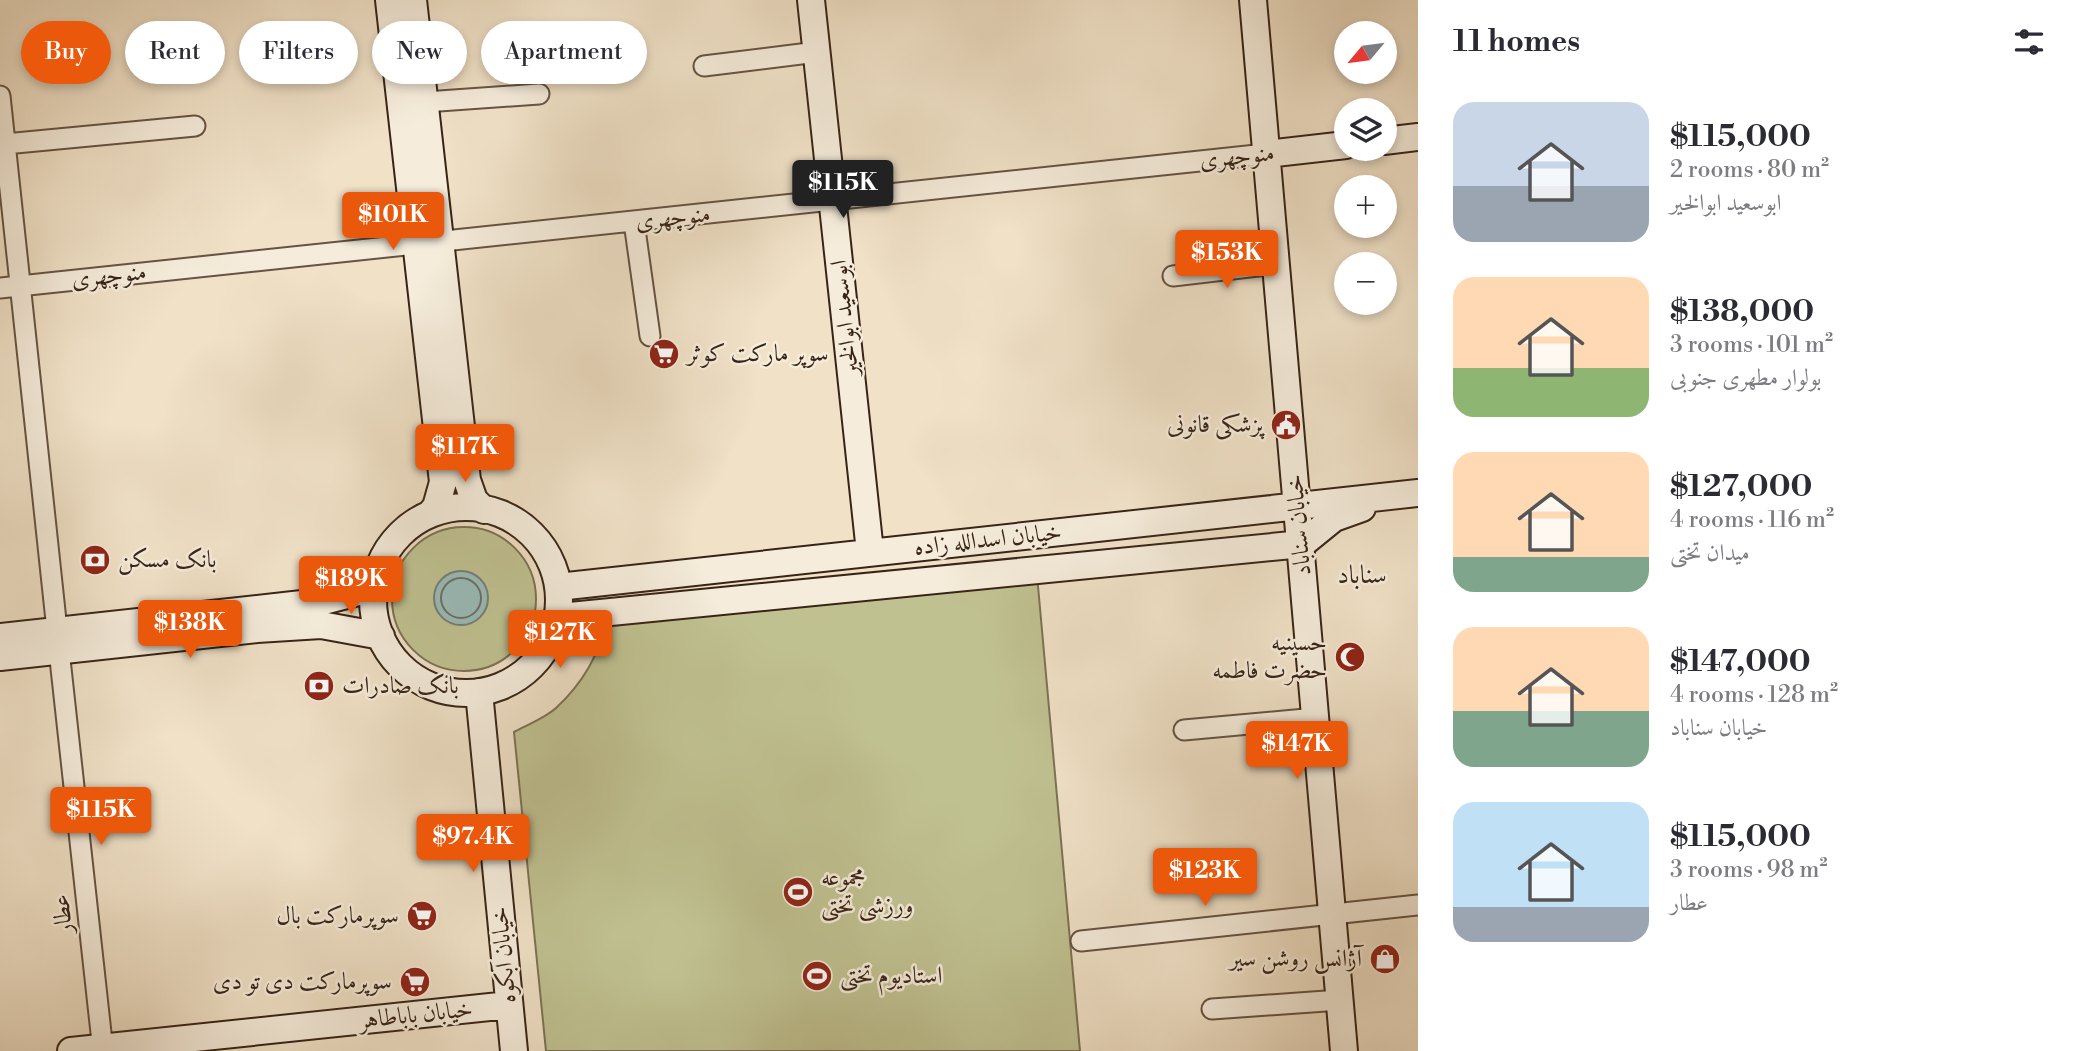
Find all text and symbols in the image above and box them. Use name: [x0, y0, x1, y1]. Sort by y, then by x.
chip: Buy: [21, 21, 111, 84]
chip: Rent: [125, 21, 225, 84]
chip: Filters: [239, 21, 358, 84]
chip: New: [372, 21, 467, 84]
chip: Apartment: [481, 21, 647, 84]
north arrow: [1334, 21, 1396, 84]
map controls: [1334, 21, 1397, 315]
text: 11 homes: [1453, 23, 1580, 61]
icon: filters: [2010, 23, 2048, 61]
button: layers: [1334, 98, 1397, 161]
text: $115,000: [1670, 118, 1811, 156]
icon: home: [1509, 130, 1593, 214]
street label: منوچهری: [1198, 138, 1276, 176]
text: 2 rooms · 80 m²: [1670, 156, 1829, 184]
pin: $115K: [794, 160, 892, 220]
text: $115K: [808, 169, 878, 197]
button: +: [1334, 175, 1397, 238]
text: ابوسعید ابوالخیر: [1670, 189, 1782, 217]
pin: $101K: [344, 192, 442, 252]
street label: منوچهری: [634, 199, 712, 237]
text: $101K: [358, 201, 428, 229]
pin: $153K: [1178, 230, 1276, 290]
text: $153K: [1191, 239, 1263, 267]
button: −: [1334, 252, 1397, 315]
street label: منوچهری: [70, 257, 148, 295]
street label: ابوسعید ابوالخیر: [824, 259, 866, 380]
text: $138,000: [1670, 293, 1814, 331]
icon: home: [1509, 305, 1593, 389]
text: 3 rooms · 101 m²: [1670, 331, 1833, 359]
supermarket icon: سوپر مارکت کوثر: [647, 337, 681, 371]
place label: سوپر مارکت کوثر: [684, 339, 829, 369]
text: بولوار مطهری جنوبی: [1670, 364, 1821, 392]
public building icon: پزشکی قانونی: [1269, 408, 1303, 442]
place label: پزشکی قانونی: [1167, 410, 1266, 440]
pin: $117K: [416, 424, 514, 484]
text: $117K: [431, 433, 499, 461]
text: $127,000: [1670, 468, 1812, 506]
street label: خیابان سناباد: [1280, 473, 1318, 577]
icon: home: [1509, 480, 1593, 564]
text: 4 rooms · 116 m²: [1670, 506, 1834, 534]
street label: خیابان اسدالله زاده: [913, 517, 1063, 563]
text: میدان تختی: [1670, 539, 1750, 567]
bank icon: بانک مسکن: [78, 543, 112, 577]
place label: بانک مسکن: [118, 545, 217, 575]
pin: $189K: [302, 556, 400, 616]
district label: سناباد: [1337, 559, 1387, 591]
text: $189K: [315, 565, 387, 593]
pin: $138K: [141, 600, 239, 660]
text: $138K: [154, 609, 226, 637]
pin: $127K: [511, 610, 609, 670]
text: $127K: [524, 619, 596, 647]
place label: حسینیه حضرت فاطمه: [1212, 628, 1327, 686]
mosque icon: حسینیه حضرت فاطمه: [1333, 640, 1367, 674]
text: $147,000: [1670, 643, 1811, 681]
icon: home: [1509, 655, 1593, 739]
bank icon: بانک صادرات: [302, 669, 336, 703]
place label: بانک صادرات: [342, 671, 459, 701]
text: 4 rooms · 128 m²: [1670, 681, 1838, 709]
text: خیابان سناباد: [1670, 714, 1767, 742]
pin: $147K: [1248, 722, 1346, 781]
text: $147K: [1262, 730, 1332, 758]
pin: $115K: [52, 788, 150, 847]
text: $115K: [66, 796, 136, 824]
pin: $97.4K: [416, 814, 530, 874]
text: $115,000: [1670, 818, 1811, 856]
text: $97.4K: [433, 823, 513, 851]
icon: home: [1509, 830, 1593, 914]
pin: $123K: [1156, 848, 1254, 908]
text: 3 rooms · 98 m²: [1670, 856, 1827, 884]
text: $123K: [1169, 857, 1241, 885]
place label: مجموعه ورزشی تختی: [821, 863, 913, 922]
sports icon: مجموعه ورزشی تختی: [781, 875, 815, 909]
text: عطار: [1670, 889, 1708, 917]
street label: عطار: [46, 893, 80, 937]
supermarket icon: سوپرمارکت بال: [405, 899, 439, 933]
place label: سوپرمارکت بال: [276, 901, 399, 931]
street label: خیابان آبکوه: [485, 905, 523, 1005]
shop icon: آژانس روشن سیر: [1368, 942, 1402, 976]
place label: آژانس روشن سیر: [1226, 944, 1365, 974]
sports icon: استادیوم تختی: [800, 959, 834, 993]
place label: استادیوم تختی: [840, 961, 943, 996]
supermarket icon: سوپرمارکت دی تو دی: [398, 965, 432, 999]
place label: سوپرمارکت دی تو دی: [213, 967, 392, 997]
street label: خیابان باباطاهر: [355, 994, 474, 1036]

